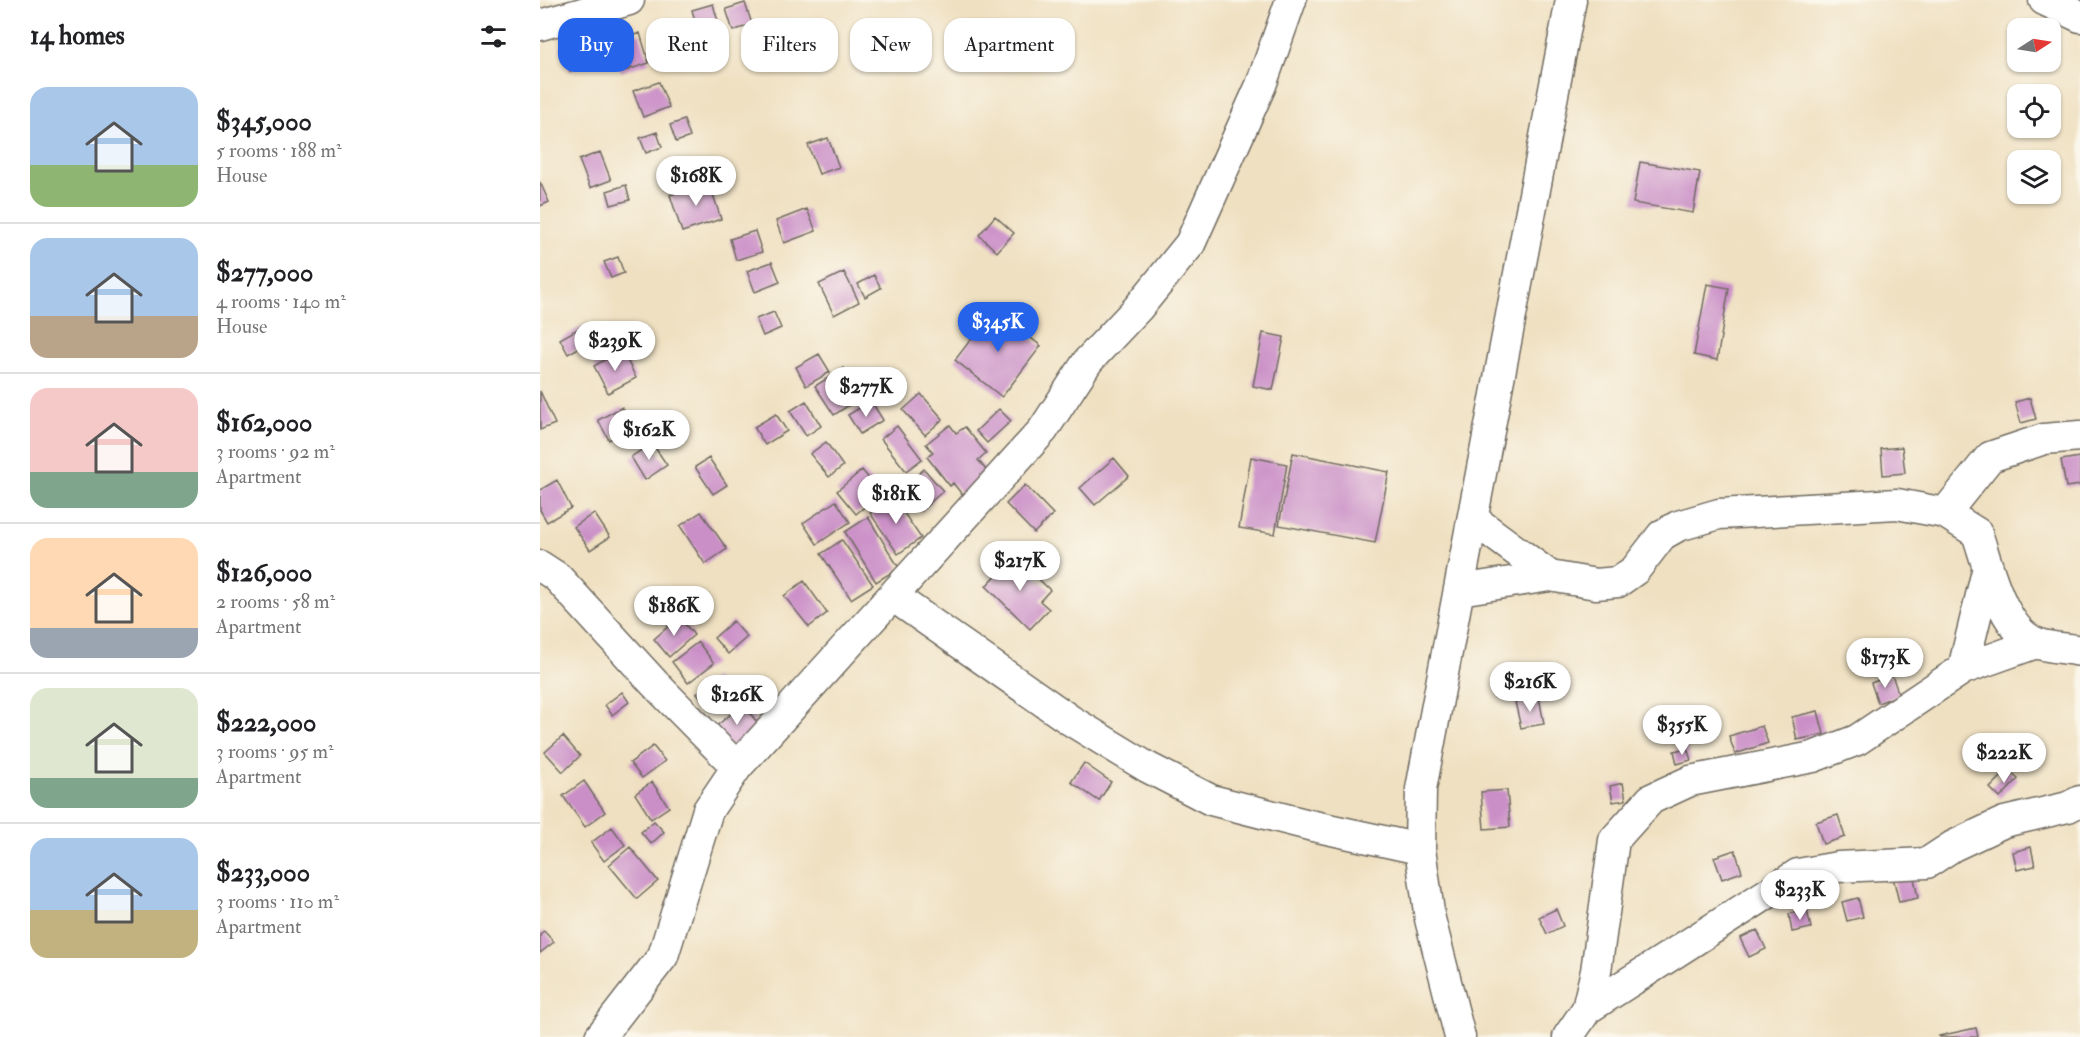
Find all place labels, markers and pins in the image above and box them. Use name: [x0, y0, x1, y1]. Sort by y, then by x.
pin: $168K: [654, 156, 738, 207]
pin: $345K: [956, 302, 1040, 353]
pin: $239K: [573, 321, 657, 372]
pin: $277K: [824, 367, 908, 418]
pin: $162K: [607, 410, 691, 461]
pin: $181K: [854, 474, 938, 525]
pin: $217K: [978, 541, 1062, 592]
pin: $186K: [632, 586, 716, 637]
pin: $173K: [1843, 638, 1927, 689]
pin: $216K: [1488, 662, 1572, 713]
pin: $126K: [695, 675, 779, 726]
pin: $355K: [1640, 705, 1724, 756]
pin: $222K: [1962, 733, 2046, 784]
pin: $233K: [1758, 870, 1842, 921]

